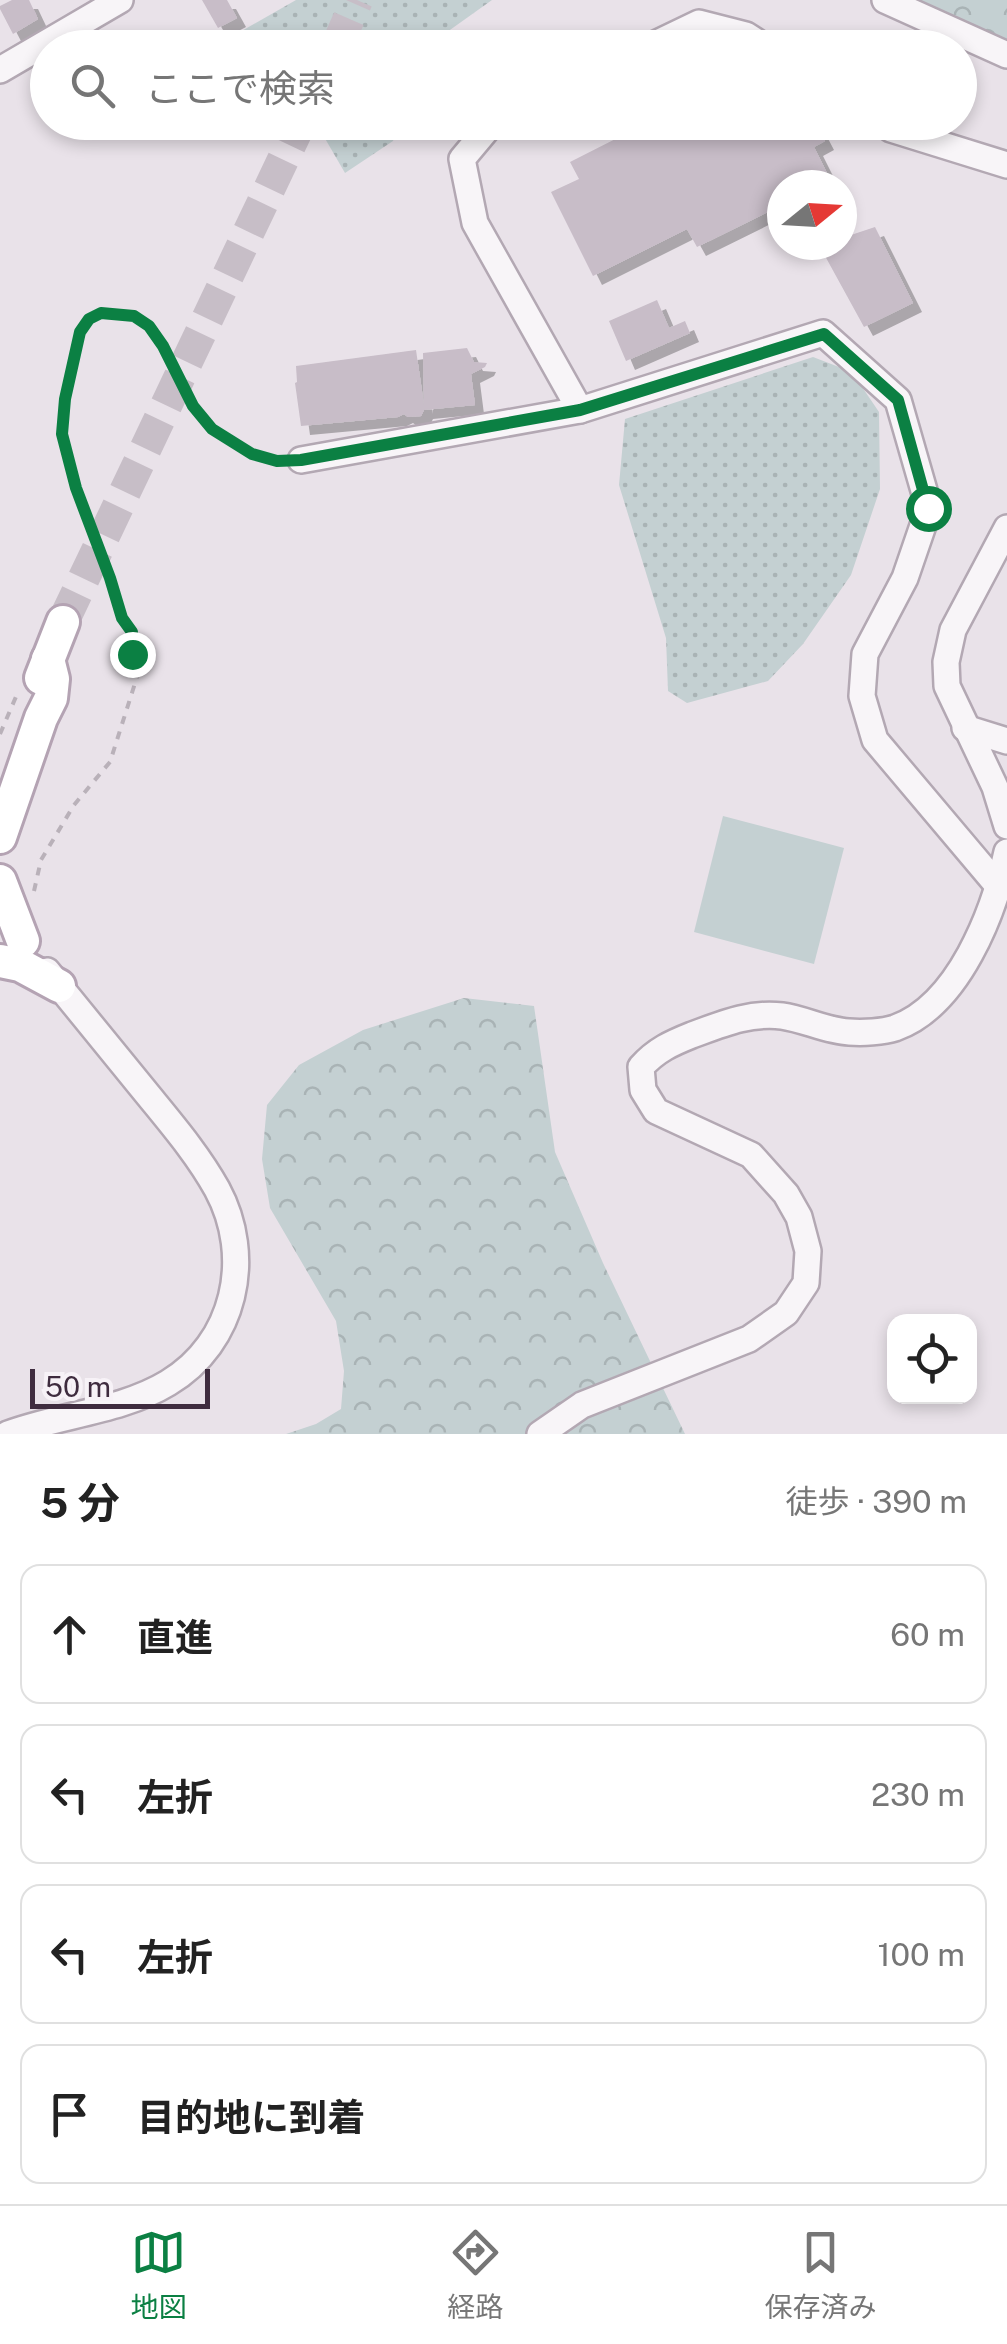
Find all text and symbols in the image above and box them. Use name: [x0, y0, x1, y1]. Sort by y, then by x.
search box: [30, 30, 977, 140]
icon: search: [65, 58, 120, 113]
text: ここで検索: [145, 66, 335, 111]
north arrow: [767, 170, 857, 260]
route start: [906, 486, 952, 532]
route end: [110, 632, 156, 678]
map controls: [887, 1314, 977, 1404]
button: locate: [887, 1314, 977, 1404]
scale bar: [30, 1364, 210, 1408]
text: 50 m: [45, 1370, 111, 1403]
text: 5 分: [40, 1478, 120, 1527]
text: 徒歩 · 390 m: [786, 1483, 967, 1520]
icon: ahead: [42, 1607, 97, 1662]
text: 直進: [137, 1615, 213, 1660]
text: 60 m: [890, 1616, 965, 1653]
icon: left: [42, 1767, 97, 1822]
text: 左折: [137, 1775, 213, 1820]
text: 230 m: [871, 1776, 965, 1813]
icon: left: [42, 1927, 97, 1982]
text: 左折: [137, 1935, 213, 1980]
text: 100 m: [878, 1936, 965, 1973]
icon: arrive: [42, 2087, 97, 2142]
text: 目的地に到着: [137, 2095, 365, 2140]
tab: 地図: [130, 2225, 187, 2325]
tab: 経路: [447, 2225, 504, 2325]
tab: 保存済み: [764, 2225, 877, 2325]

